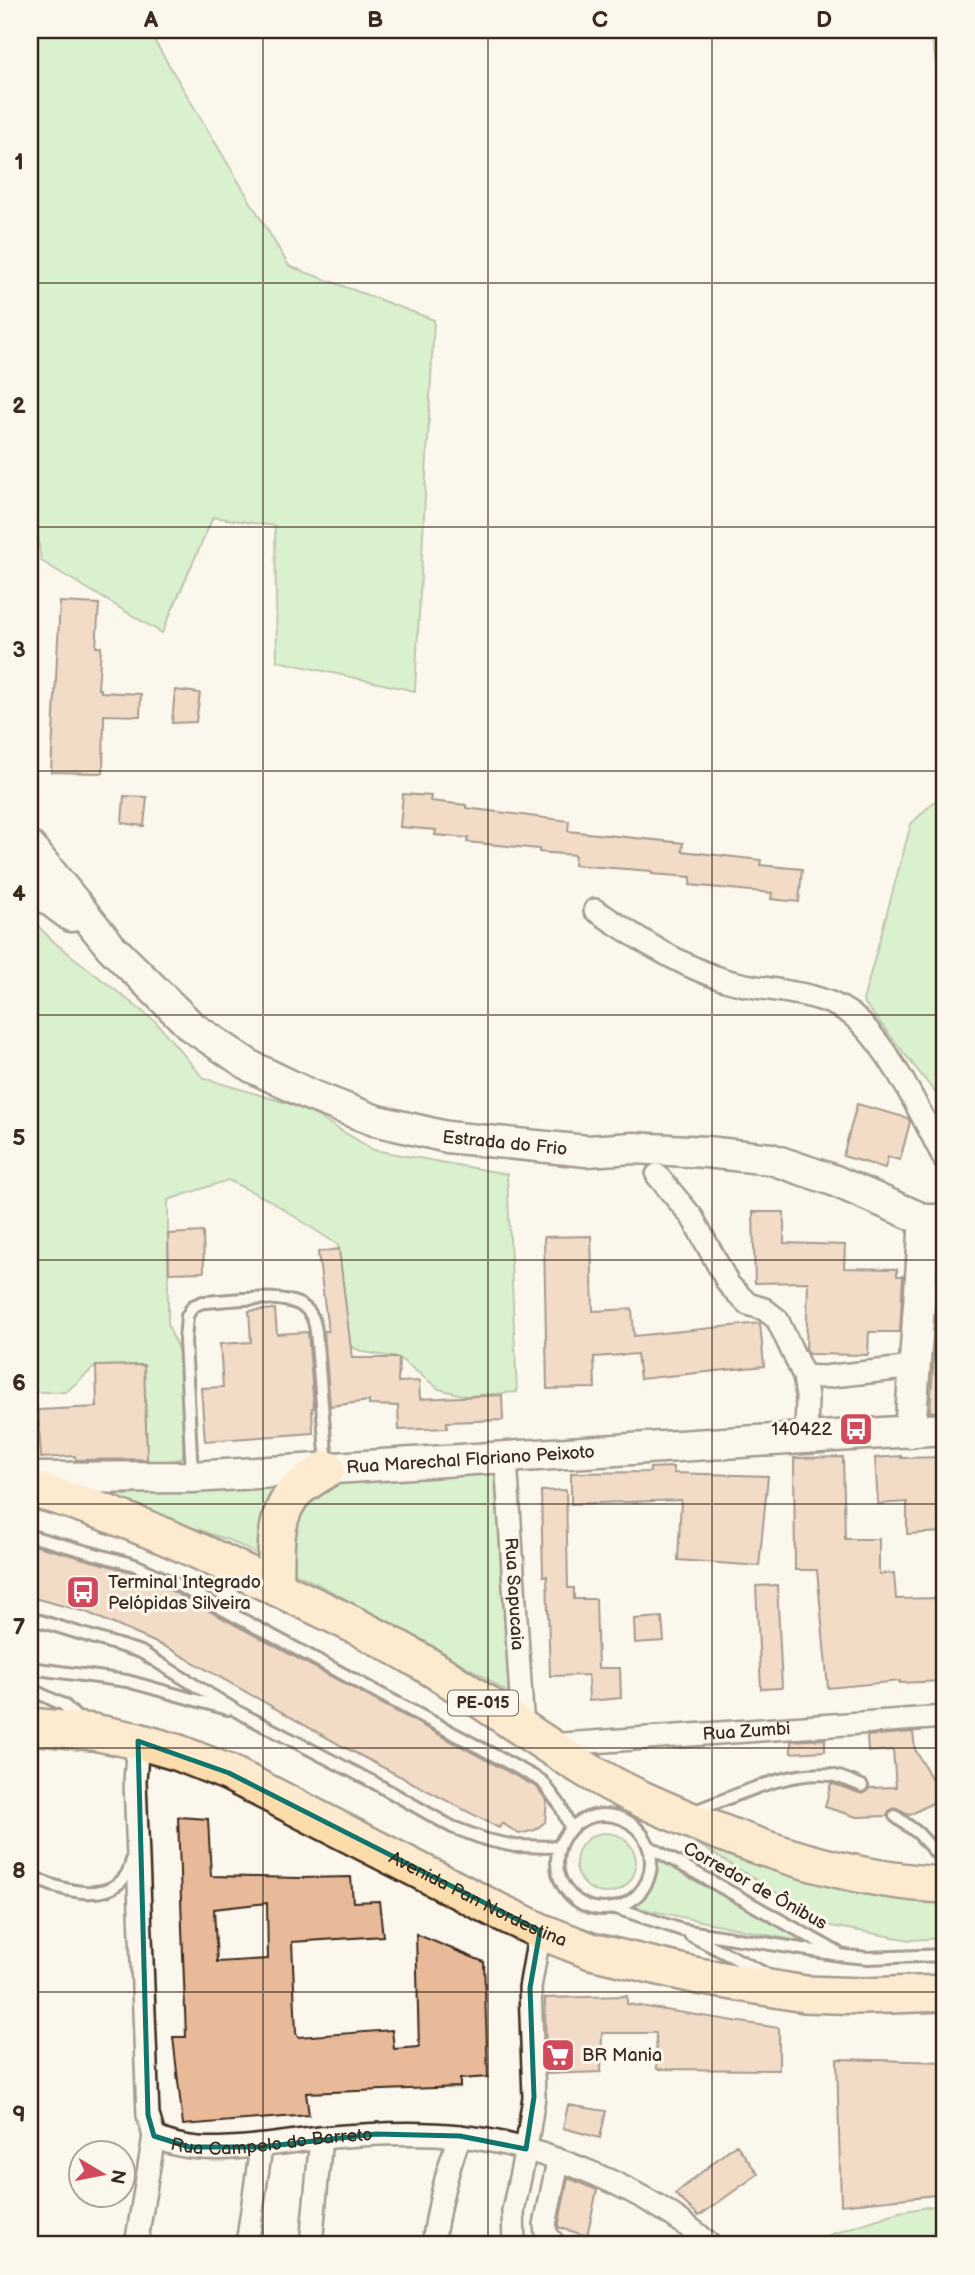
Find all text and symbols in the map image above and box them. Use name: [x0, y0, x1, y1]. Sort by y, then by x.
text: A: [143, 6, 159, 34]
text: B: [367, 6, 383, 34]
text: C: [592, 6, 608, 34]
text: D: [816, 6, 832, 34]
text: 1: [14, 148, 24, 176]
text: 2: [12, 392, 26, 420]
text: 3: [12, 636, 26, 664]
text: 4: [12, 880, 26, 908]
text: 5: [12, 1124, 26, 1152]
street label: Estrada do Frio: [442, 1126, 568, 1159]
text: 6: [12, 1369, 26, 1397]
bus stop icon: 140422: [837, 1410, 875, 1448]
place label: 140422: [771, 1419, 832, 1440]
street label: Rua Marechal Floriano Peixoto: [346, 1441, 595, 1478]
street label: Rua Sapucaia: [500, 1537, 528, 1651]
place label: Terminal Integrado Pelópidas Silveira: [108, 1572, 261, 1614]
bus stop icon: Terminal Integrado Pelópidas Silveira: [64, 1573, 102, 1611]
text: 7: [13, 1613, 26, 1641]
road number: PE-015: [448, 1690, 518, 1716]
street label: Rua Zumbi: [702, 1717, 791, 1745]
street label: Corredor de Ônibus: [679, 1836, 832, 1934]
street label: Avenida Pan Nordestina: [386, 1847, 570, 1951]
text: 8: [12, 1857, 26, 1885]
supermarket icon: BR Mania: [539, 2036, 577, 2074]
place label: BR Mania: [582, 2045, 662, 2066]
text: 9: [12, 2101, 26, 2129]
street label: Rua Campelo do Barreto: [169, 2124, 373, 2159]
north arrow: [66, 2138, 136, 2208]
text: N: [105, 2168, 130, 2186]

